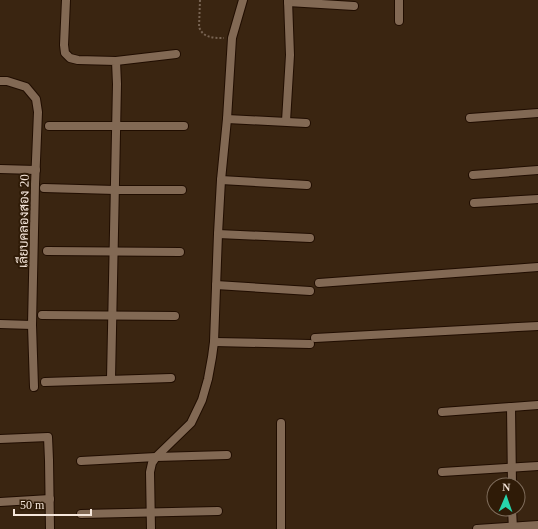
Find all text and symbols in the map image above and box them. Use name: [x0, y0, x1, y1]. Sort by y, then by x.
street label: เลียบคลองสอง 20: [13, 174, 32, 268]
north arrow: [486, 477, 526, 517]
text: N: [502, 481, 511, 493]
scale bar: [14, 491, 91, 517]
text: 50 m: [20, 498, 45, 512]

